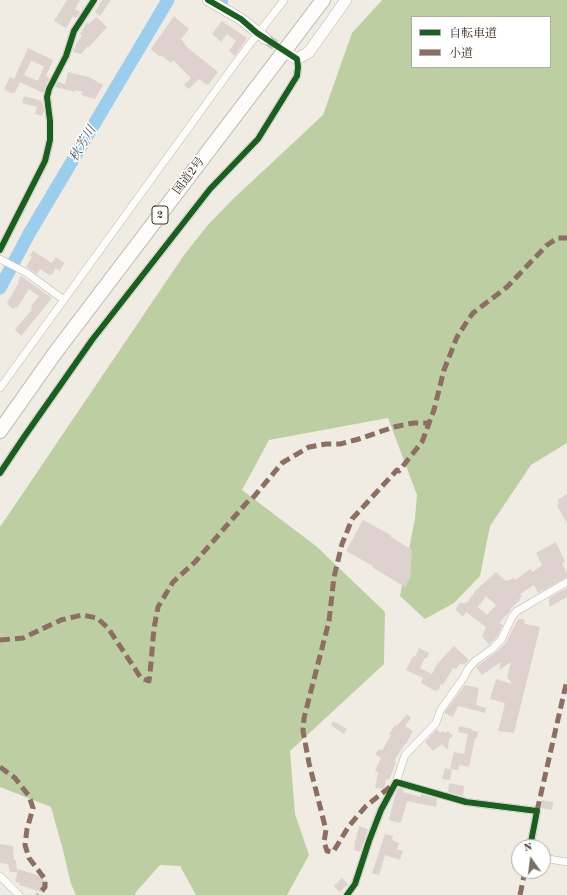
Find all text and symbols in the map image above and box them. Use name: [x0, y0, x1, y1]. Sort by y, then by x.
legend: [411, 16, 551, 68]
text: 自転車道: [449, 28, 497, 40]
text: 小道: [449, 48, 473, 60]
water label: 秋芳川: [66, 123, 100, 165]
street label: 国道2号: [170, 155, 208, 197]
road number: 2: [152, 206, 168, 224]
north arrow: [511, 839, 551, 879]
text: N: [523, 841, 534, 854]

